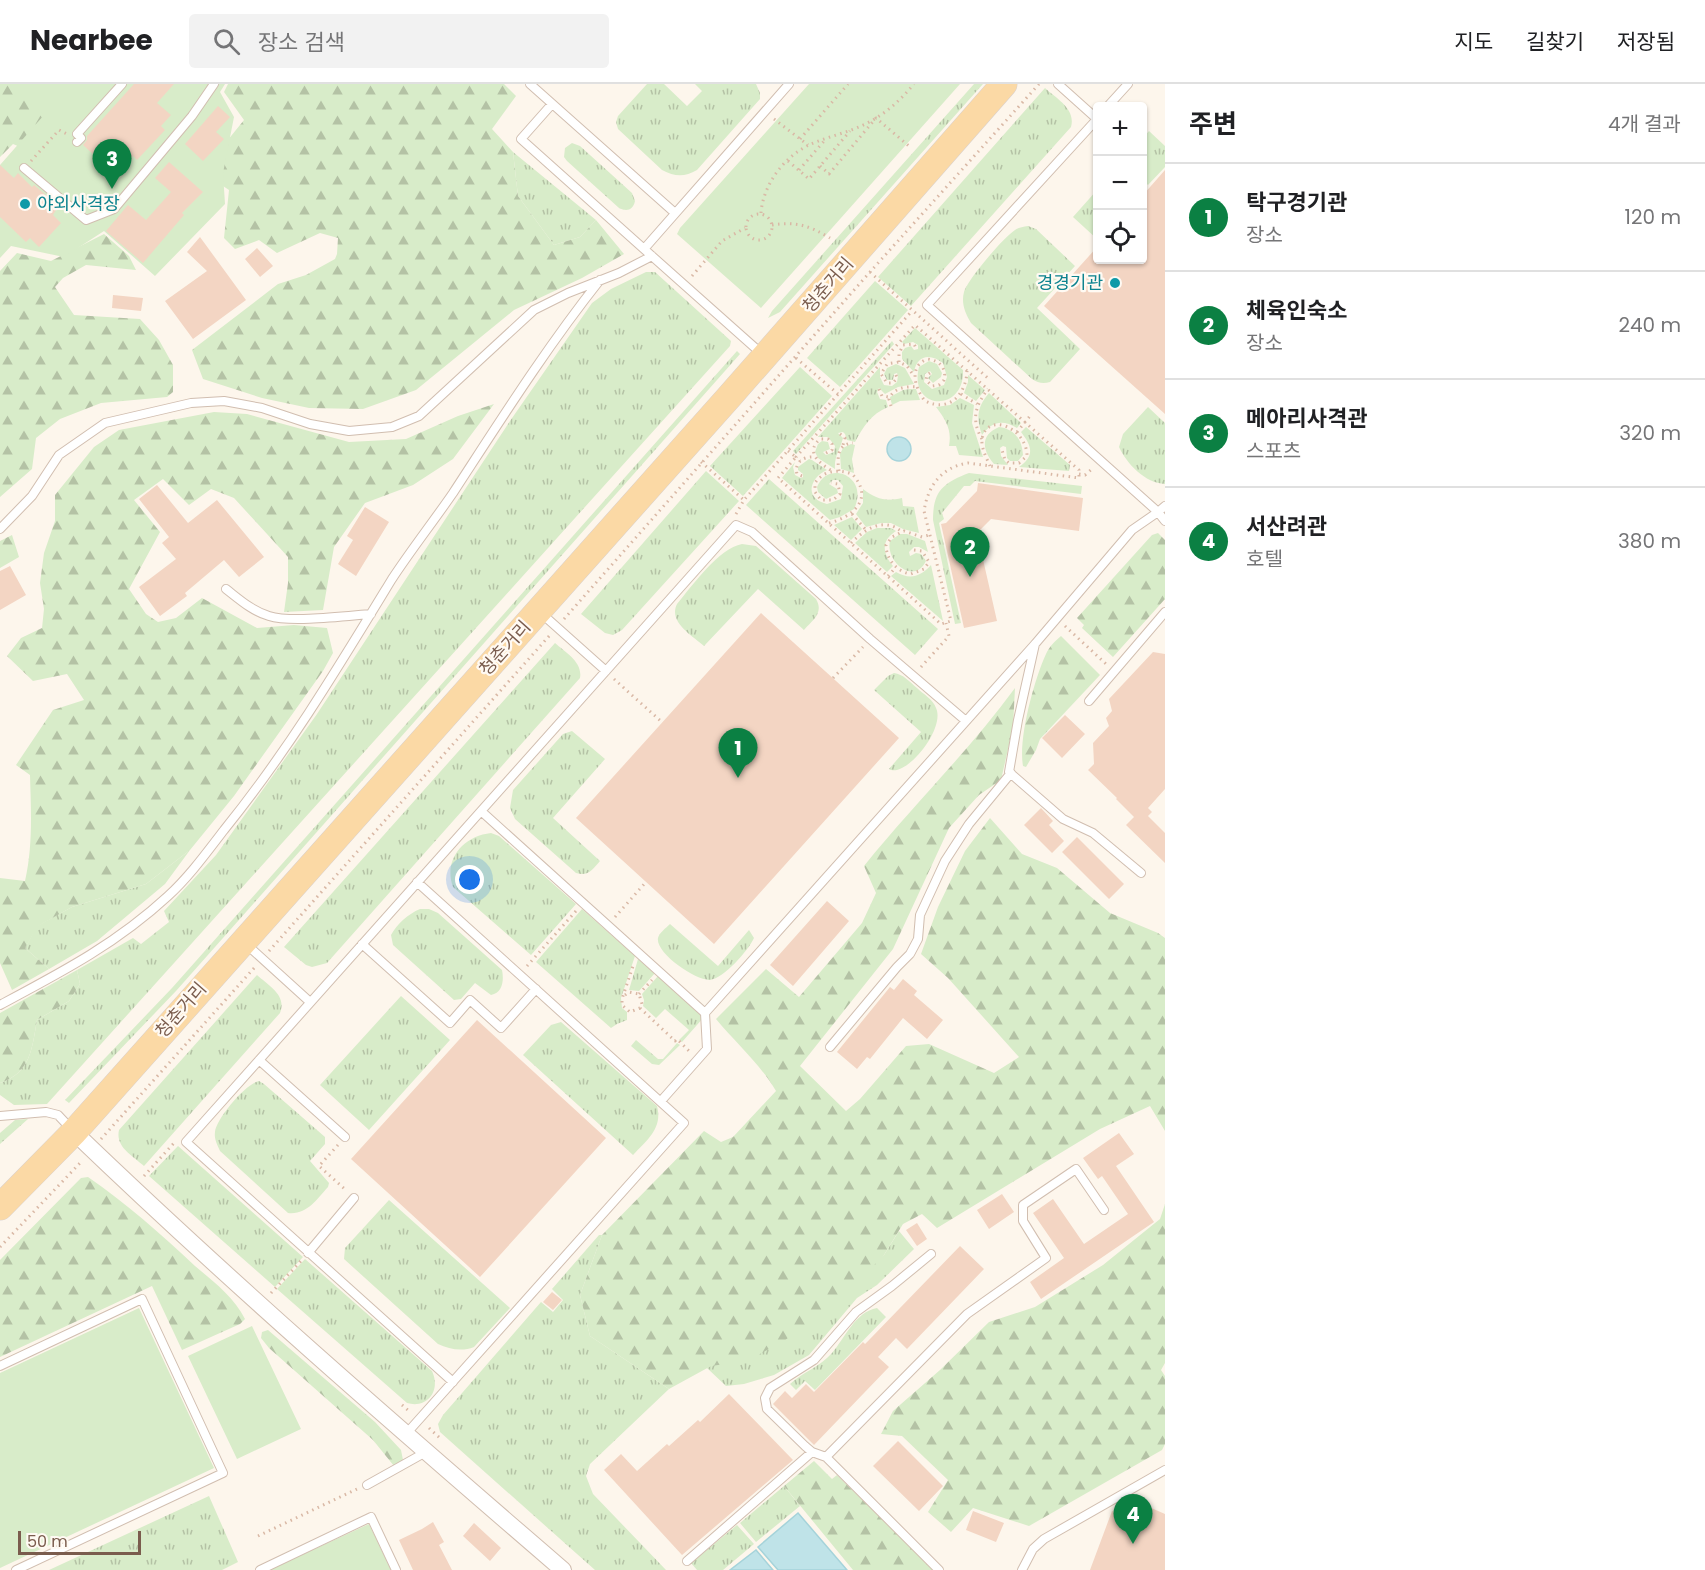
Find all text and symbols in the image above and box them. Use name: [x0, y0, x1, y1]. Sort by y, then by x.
search box: [189, 14, 609, 68]
text: Nearbee: [30, 21, 153, 60]
icon: search: [210, 25, 243, 58]
text: 장소 검색: [258, 27, 345, 58]
text: 지도: [1454, 27, 1493, 56]
text: 길찾기: [1526, 27, 1584, 56]
text: 저장됨: [1617, 27, 1675, 56]
map controls: [1093, 102, 1147, 264]
button: +: [1093, 102, 1147, 156]
text: 주변: [1189, 106, 1237, 142]
text: 4개 결과: [1608, 110, 1681, 138]
pin: 3: [92, 140, 132, 189]
button: −: [1093, 156, 1147, 210]
text: 탁구경기관: [1246, 187, 1347, 218]
place label: 야외사격장: [37, 191, 120, 216]
marker: 야외사격장: [18, 197, 32, 211]
text: 1: [1205, 203, 1212, 231]
text: 120 m: [1625, 203, 1681, 231]
button: locate: [1093, 210, 1147, 264]
text: 장소: [1246, 221, 1283, 249]
street label: 청춘거리: [796, 251, 859, 318]
place label: 경경기관: [1037, 270, 1103, 295]
marker: 경경기관: [1108, 276, 1122, 290]
text: 체육인숙소: [1246, 295, 1347, 326]
text: 2: [1203, 311, 1214, 339]
text: 240 m: [1618, 311, 1681, 339]
text: 장소: [1246, 329, 1283, 357]
text: 메아리사격관: [1246, 403, 1367, 434]
text: 3: [1202, 419, 1215, 447]
text: 320 m: [1619, 419, 1681, 447]
text: 스포츠: [1246, 437, 1301, 465]
text: 서산려관: [1246, 511, 1327, 542]
text: 4: [1202, 527, 1215, 555]
text: 380 m: [1618, 527, 1681, 555]
pin: 2: [950, 528, 990, 577]
text: 호텔: [1246, 545, 1283, 573]
street label: 청춘거리: [473, 615, 536, 681]
pin: 1: [718, 728, 758, 778]
your location: [455, 865, 484, 894]
street label: 청춘거리: [149, 976, 212, 1043]
pin: 4: [1114, 1494, 1152, 1544]
scale bar: [18, 1528, 141, 1556]
text: 50 m: [27, 1530, 68, 1553]

